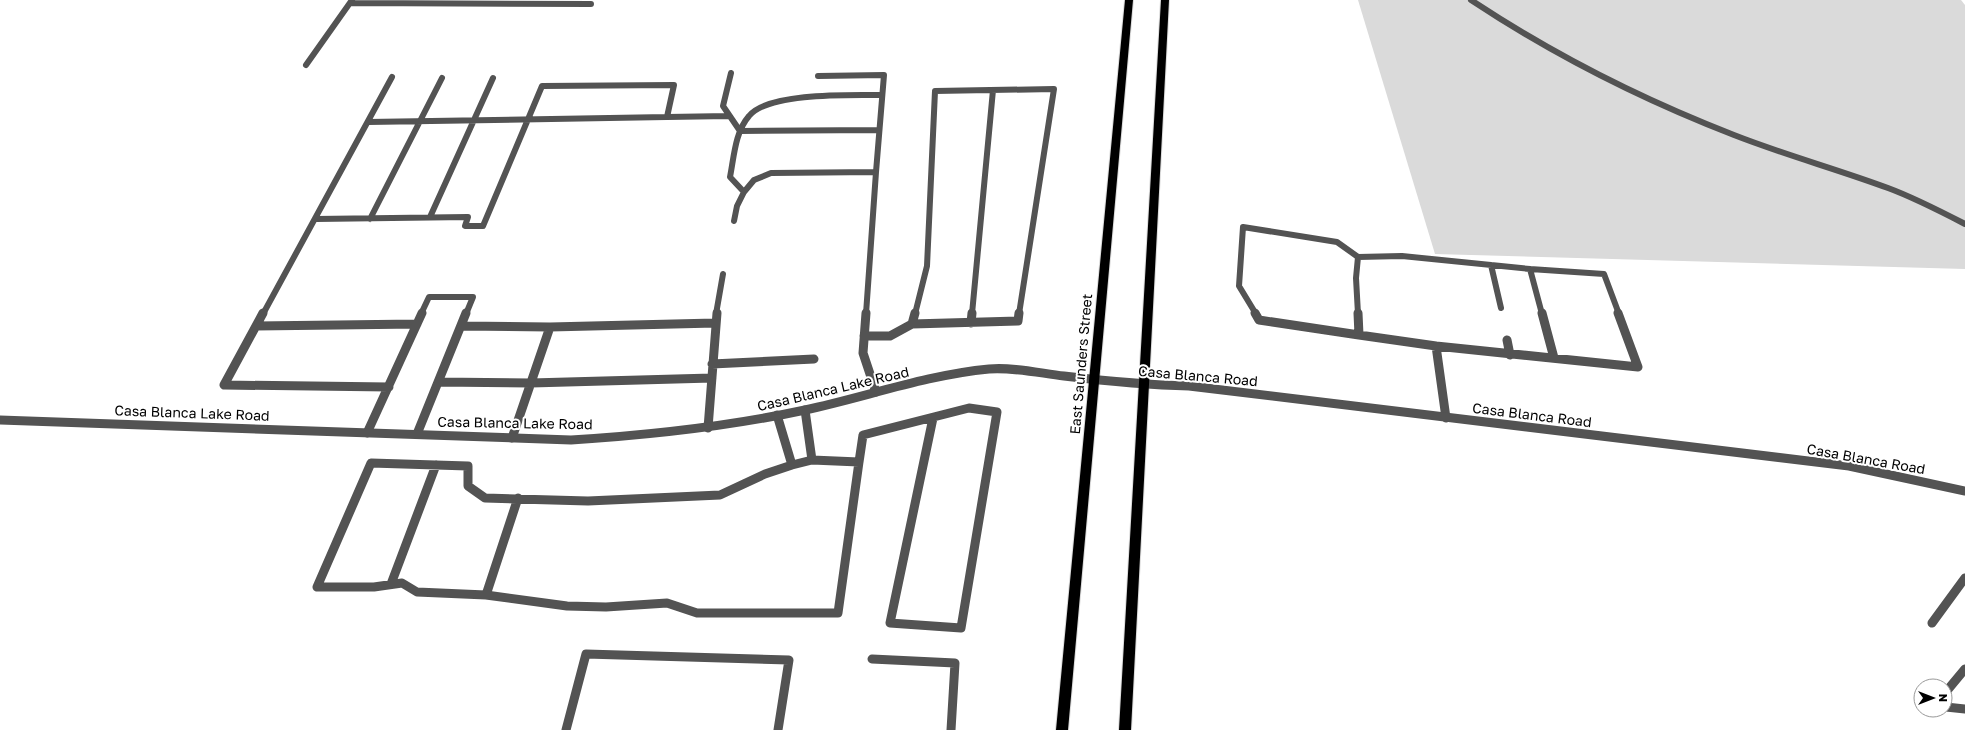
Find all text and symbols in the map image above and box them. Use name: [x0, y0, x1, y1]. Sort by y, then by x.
street label: East Saunders Street: [1066, 293, 1095, 435]
street label: Casa Blanca Road: [1138, 362, 1259, 389]
street label: Casa Blanca Lake Road: [755, 363, 910, 414]
street label: Casa Blanca Road: [1471, 399, 1593, 430]
street label: Casa Blanca Lake Road: [114, 401, 270, 424]
street label: Casa Blanca Lake Road: [437, 413, 593, 432]
street label: Casa Blanca Road: [1806, 440, 1927, 477]
north arrow: [1913, 678, 1953, 718]
text: N: [1937, 694, 1950, 702]

